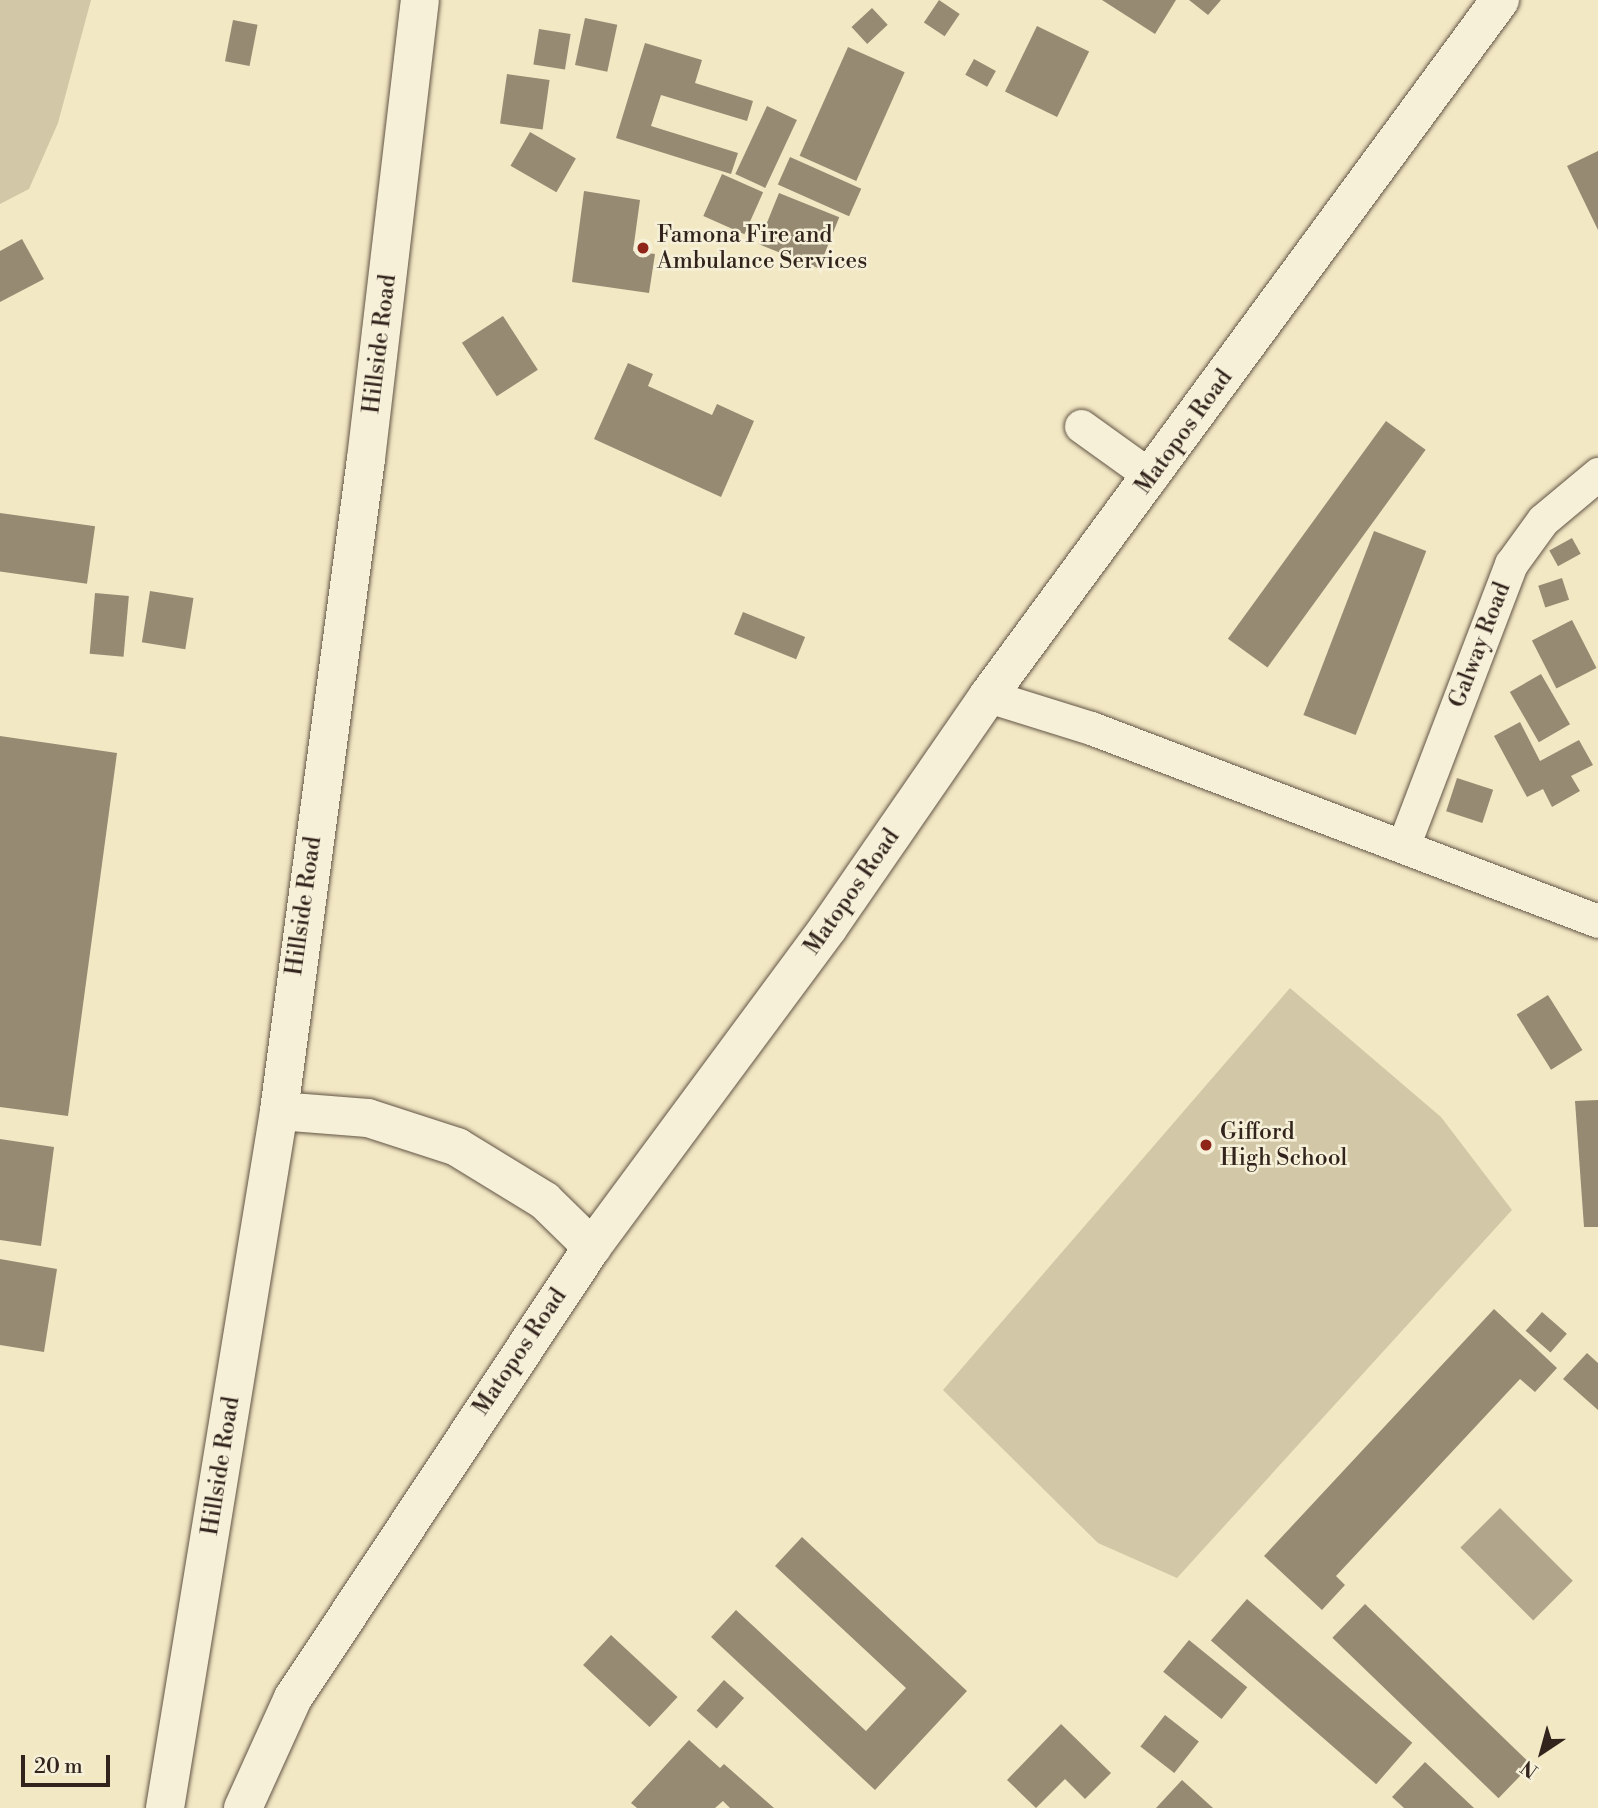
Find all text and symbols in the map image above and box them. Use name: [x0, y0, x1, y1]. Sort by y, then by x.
place label: Famona Fire and Ambulance Services: [657, 221, 867, 275]
marker: Famona Fire and Ambulance Services: [635, 240, 651, 256]
street label: Hillside Road: [358, 273, 402, 415]
street label: Matopos Road: [1130, 364, 1238, 500]
street label: Galway Road: [1443, 578, 1517, 712]
street label: Matopos Road: [799, 824, 905, 960]
street label: Hillside Road: [281, 835, 327, 977]
place label: Gifford High School: [1220, 1118, 1347, 1172]
marker: Gifford High School: [1198, 1137, 1214, 1153]
street label: Matopos Road: [467, 1283, 573, 1421]
street label: Hillside Road: [196, 1395, 246, 1537]
north arrow: [1507, 1717, 1577, 1787]
scale bar: [24, 1742, 114, 1786]
text: 20 m: [34, 1754, 83, 1780]
text: N: [1517, 1755, 1543, 1783]

